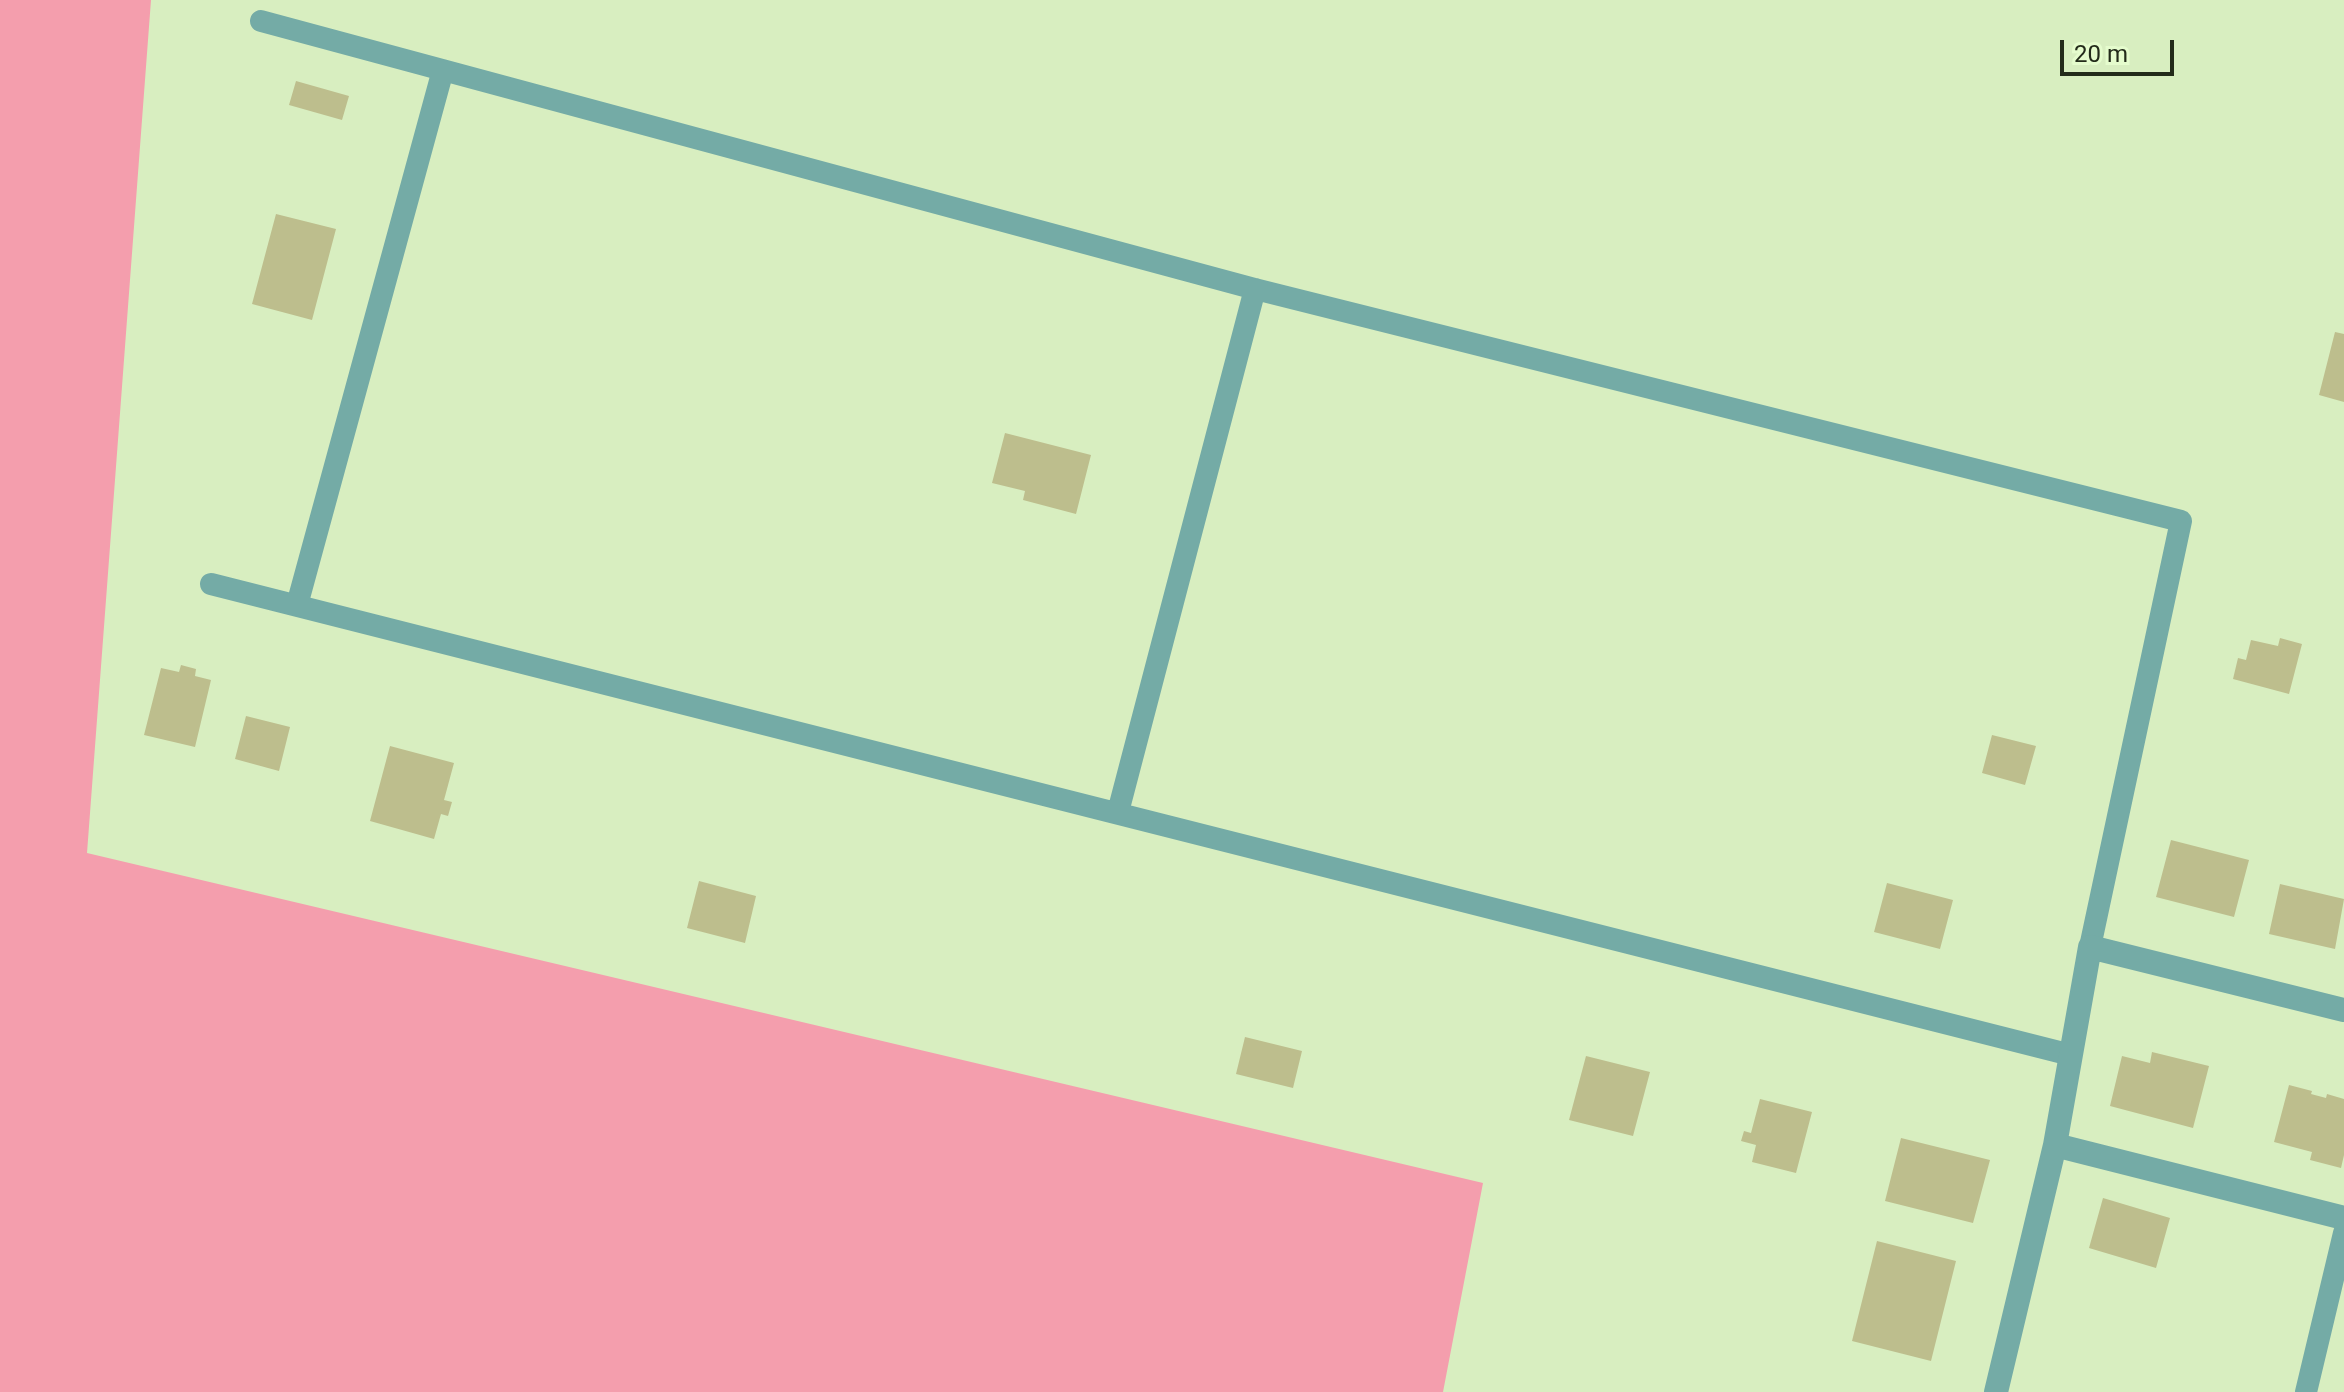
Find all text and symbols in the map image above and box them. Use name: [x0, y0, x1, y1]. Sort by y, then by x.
scale bar: [2064, 24, 2178, 74]
text: 20 m: [2074, 40, 2128, 68]

